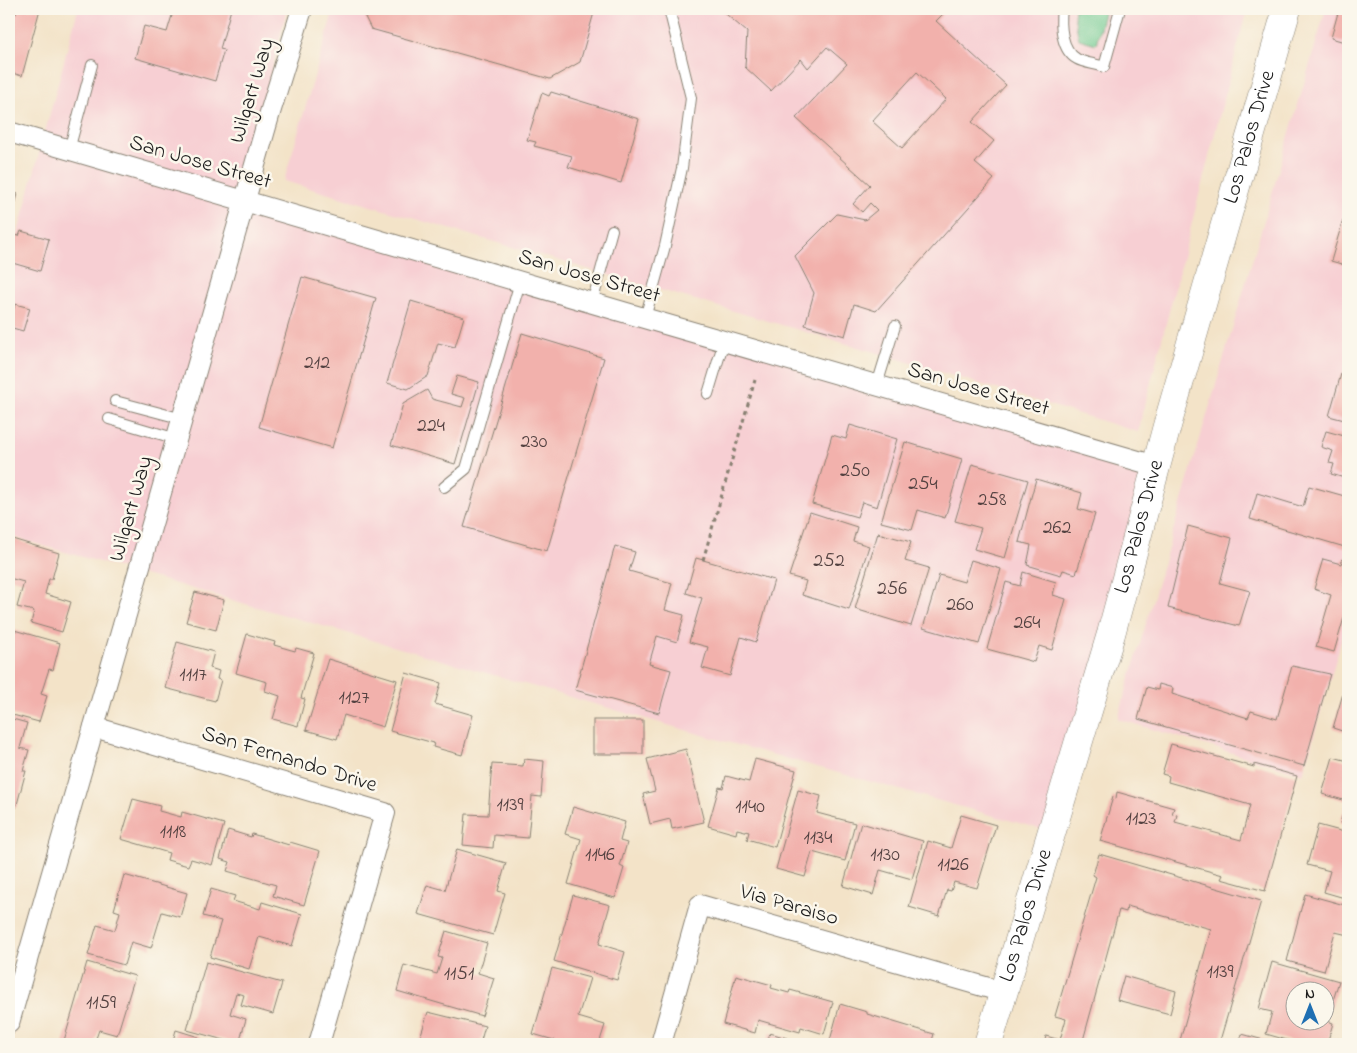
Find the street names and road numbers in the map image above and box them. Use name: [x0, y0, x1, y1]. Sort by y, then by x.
street label: Wilgart Way: [222, 34, 285, 148]
street label: Los Palos Drive: [1216, 67, 1285, 208]
street label: San Jose Street: [125, 127, 275, 199]
street label: San Jose Street: [514, 241, 664, 313]
street label: San Jose Street: [903, 354, 1053, 426]
street label: Wilgart Way: [102, 452, 163, 566]
street label: Los Palos Drive: [1107, 456, 1173, 597]
street label: San Fernando Drive: [197, 718, 381, 802]
street label: Los Palos Drive: [991, 845, 1062, 986]
street label: Via Paraiso: [735, 876, 842, 935]

